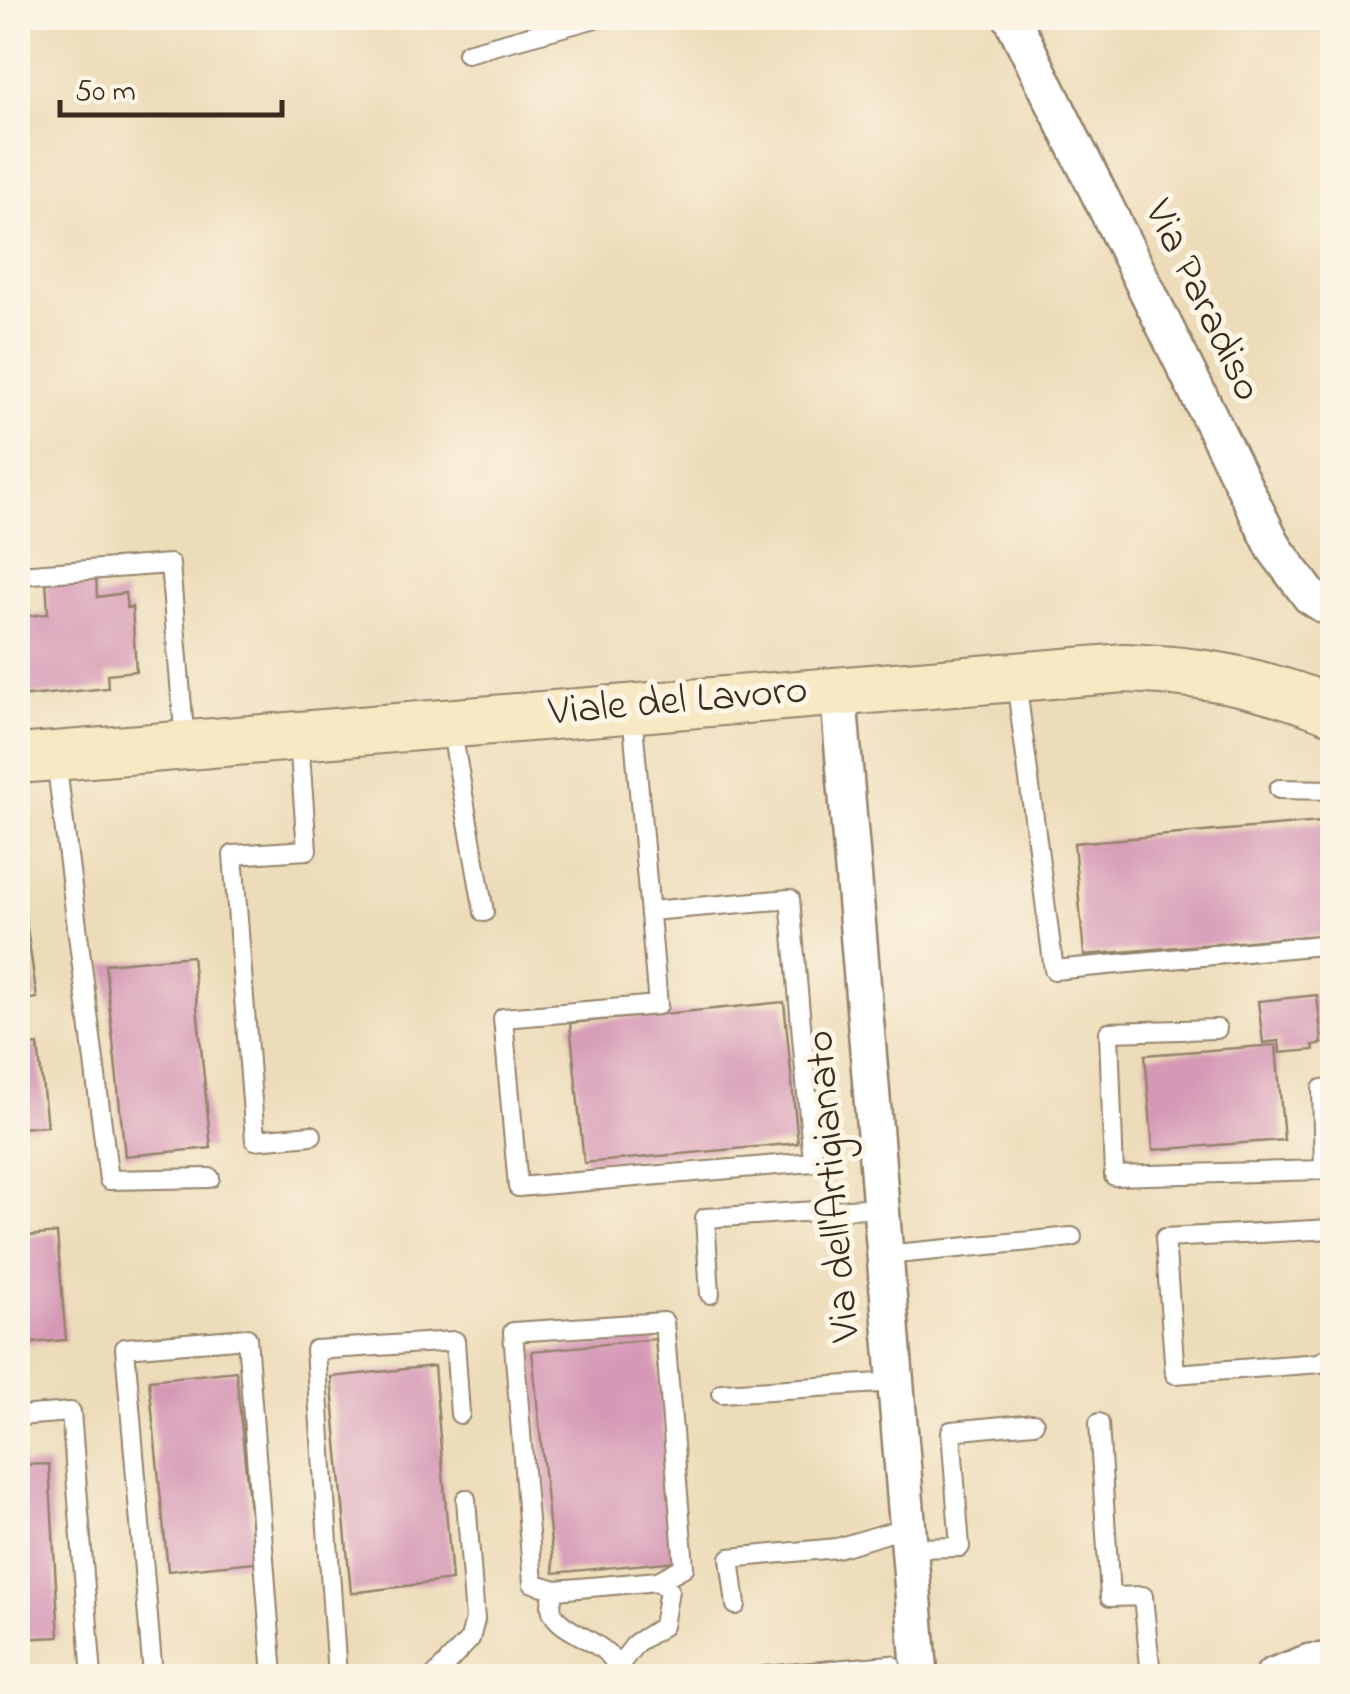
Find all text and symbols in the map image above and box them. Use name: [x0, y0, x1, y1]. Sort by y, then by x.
scale bar: [60, 55, 282, 117]
text: 50 m: [75, 71, 136, 115]
street label: Via Paradiso: [1127, 189, 1277, 412]
street label: Viale del Lavoro: [545, 660, 810, 744]
street label: Via dell'Artigianato: [790, 1028, 878, 1345]

